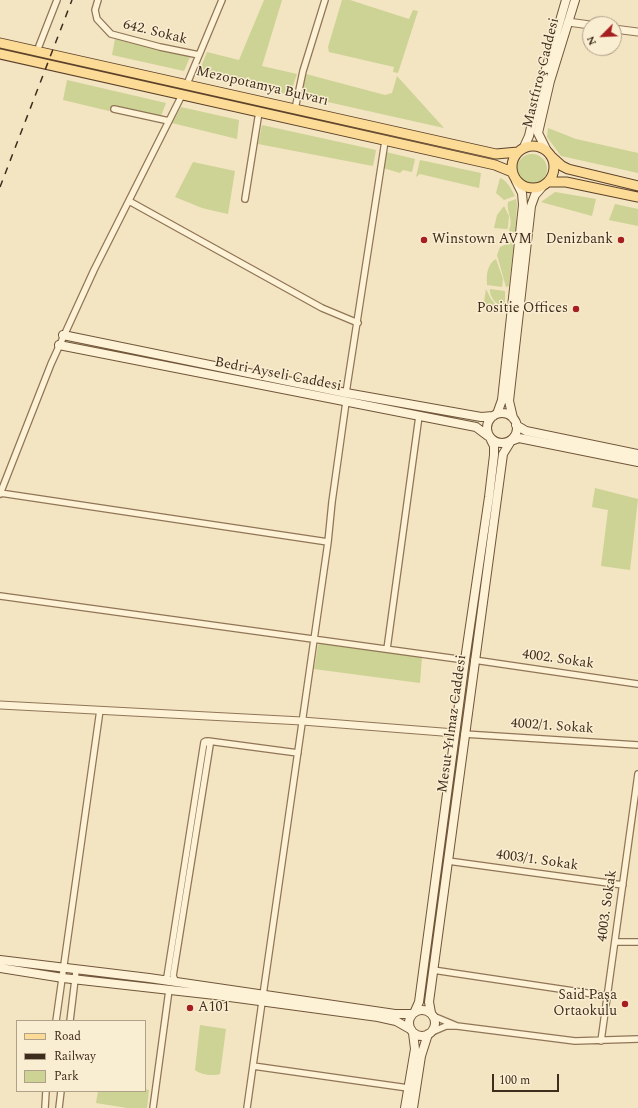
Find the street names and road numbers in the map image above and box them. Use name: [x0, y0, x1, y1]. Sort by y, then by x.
street label: Mastfıroş Caddesi: [520, 16, 564, 130]
street label: 642. Sokak: [121, 17, 189, 49]
street label: Mezopotamya Bulvarı: [194, 64, 330, 110]
street label: Bedri Ayseli Caddesi: [213, 354, 343, 396]
street label: 4002. Sokak: [521, 647, 595, 673]
street label: Mesut Yılmaz Caddesi: [435, 654, 471, 794]
street label: 4002/1. Sokak: [510, 716, 594, 738]
street label: 4003/1. Sokak: [495, 847, 579, 875]
street label: 4003. Sokak: [595, 869, 621, 943]

